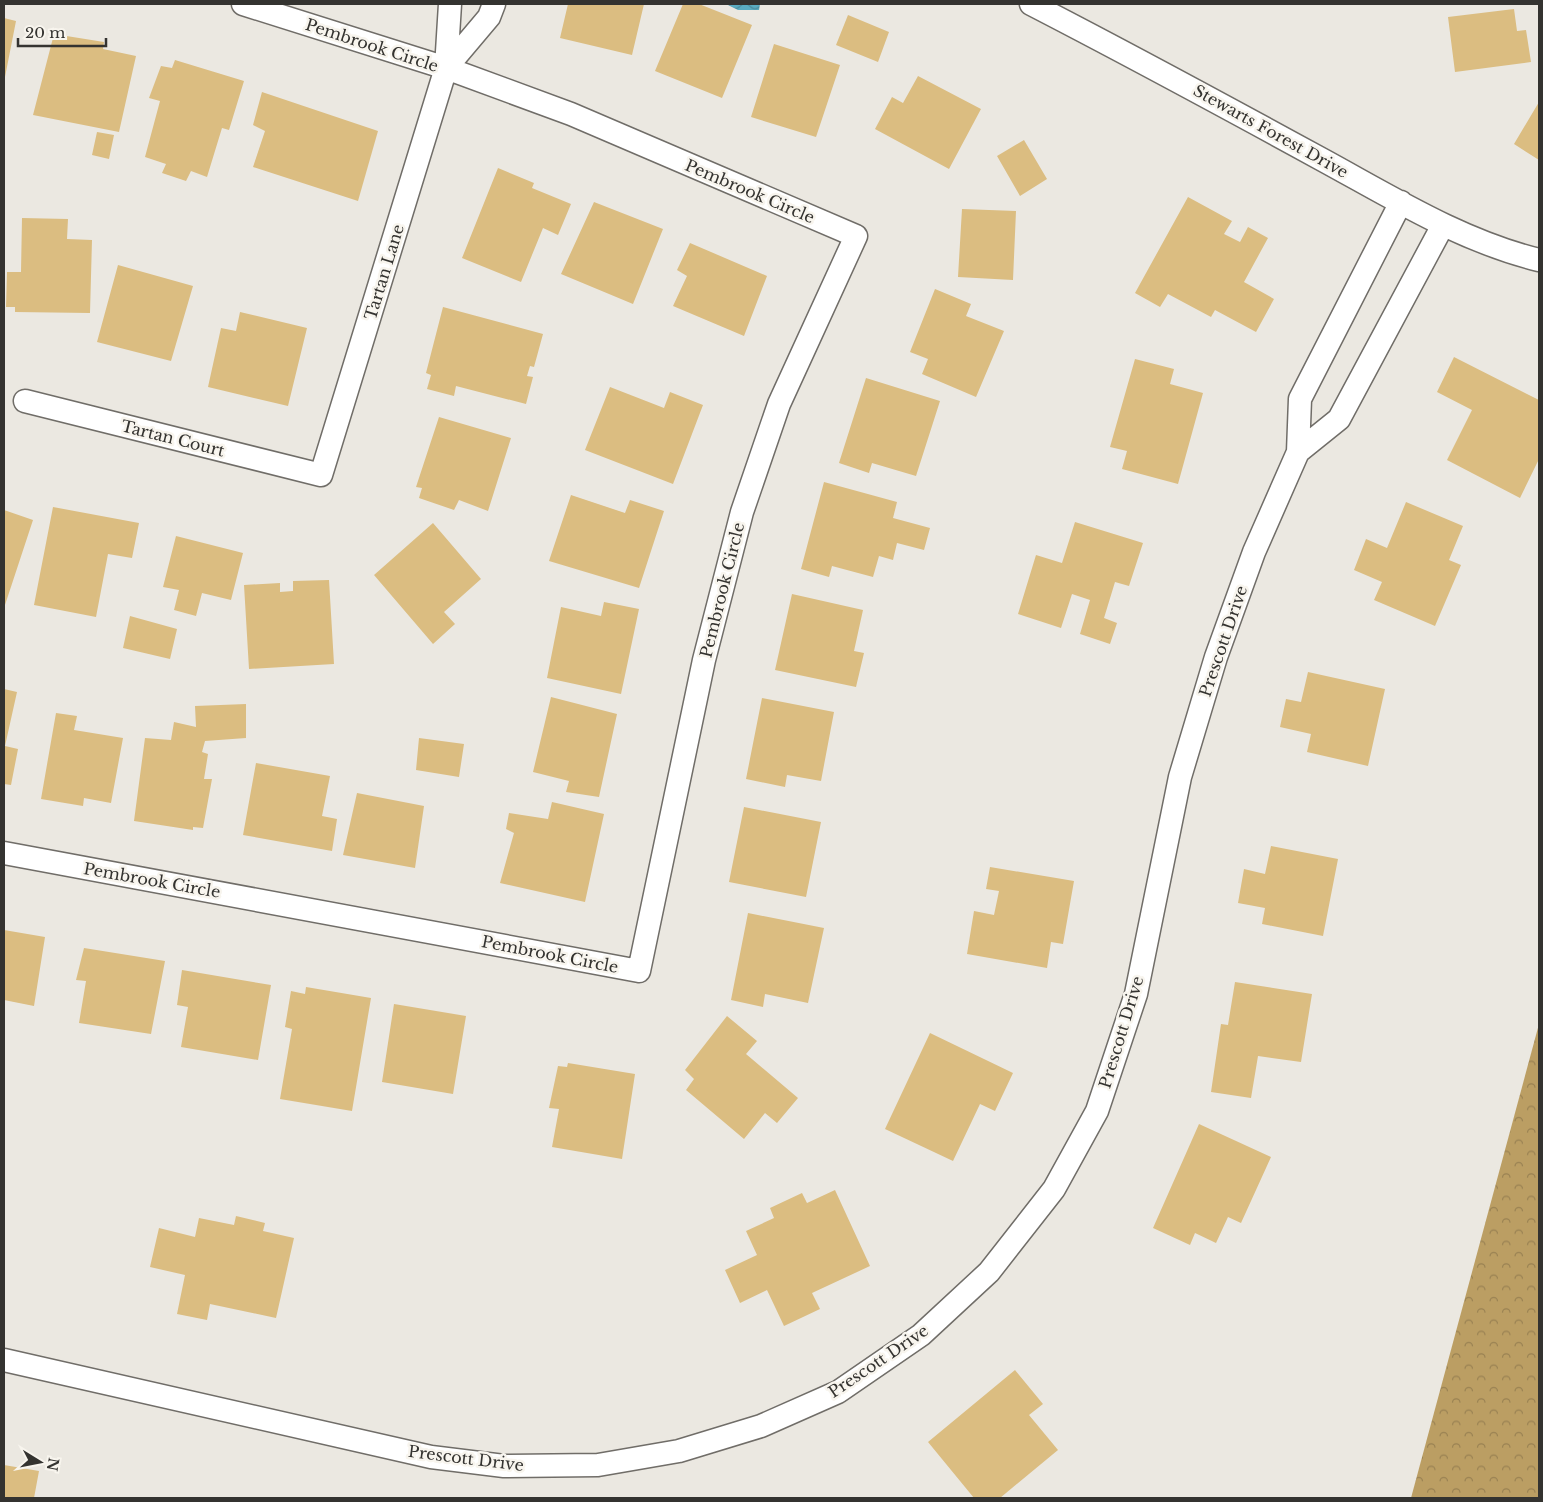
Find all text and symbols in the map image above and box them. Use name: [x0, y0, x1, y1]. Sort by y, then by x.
street label: Pembrook Circle: [303, 14, 441, 76]
scale bar: [18, 15, 105, 47]
text: 20 m: [25, 23, 65, 42]
street label: Stewarts Forest Drive: [1190, 80, 1352, 182]
street label: Pembrook Circle: [682, 155, 818, 227]
street label: Tartan Lane: [360, 222, 408, 322]
street label: Tartan Court: [119, 415, 227, 461]
street label: Pembrook Circle: [696, 520, 748, 660]
street label: Prescott Drive: [1195, 583, 1251, 699]
street label: Pembrook Circle: [82, 858, 222, 902]
street label: Pembrook Circle: [480, 931, 620, 977]
street label: Prescott Drive: [1094, 973, 1148, 1091]
street label: Prescott Drive: [824, 1320, 932, 1402]
north arrow: [15, 1437, 65, 1487]
street label: Prescott Drive: [407, 1441, 525, 1475]
text: N: [43, 1456, 63, 1472]

